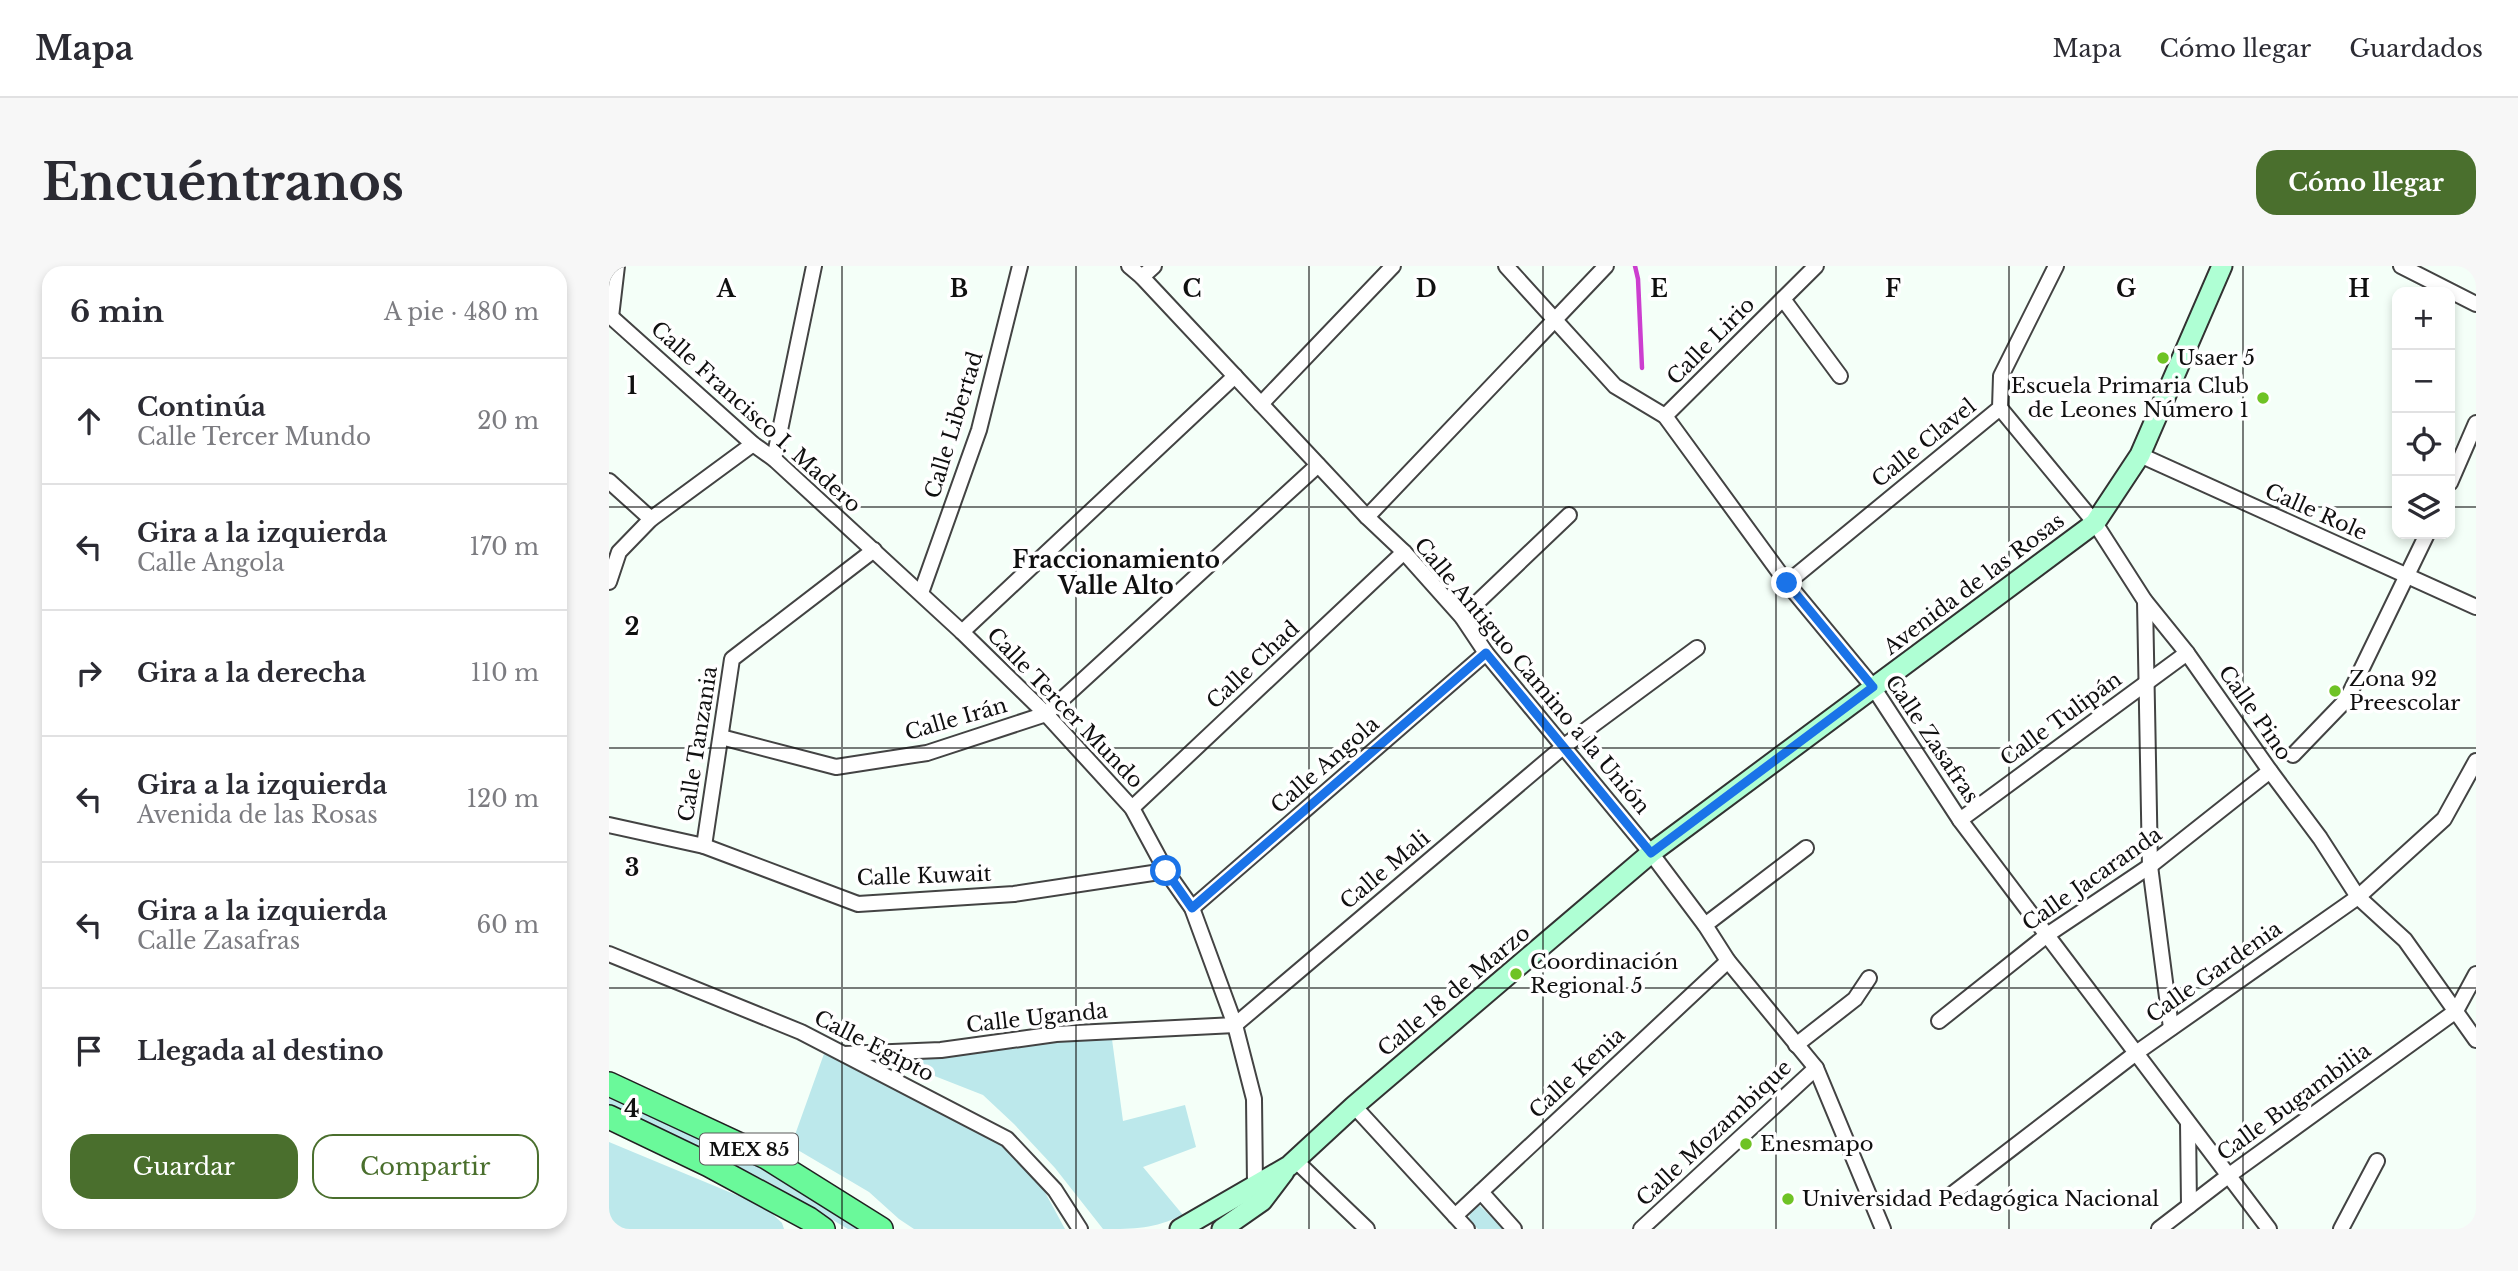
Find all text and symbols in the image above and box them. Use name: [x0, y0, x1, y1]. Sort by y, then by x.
text: Mapa: [35, 28, 134, 69]
text: Mapa: [2052, 34, 2121, 63]
text: Cómo llegar: [2159, 34, 2311, 63]
text: Guardados: [2349, 34, 2483, 63]
button: Cómo llegar: [2256, 150, 2476, 215]
text: Encuéntranos: [42, 152, 404, 213]
text: A: [716, 275, 737, 303]
text: B: [950, 275, 968, 303]
text: C: [1183, 275, 1201, 303]
text: D: [1415, 275, 1437, 303]
text: E: [1650, 275, 1668, 303]
text: F: [1885, 275, 1901, 303]
text: G: [2116, 275, 2136, 303]
text: H: [2348, 275, 2370, 303]
map controls: [2392, 287, 2455, 539]
button: +: [2392, 287, 2455, 350]
street label: Calle Lirio: [1662, 292, 1760, 390]
text: 6 min: [70, 293, 164, 330]
text: A pie · 480 m: [384, 298, 539, 326]
street label: Calle Francisco I. Madero: [646, 316, 866, 518]
place label: Usaer 5: [2177, 345, 2255, 371]
street label: Calle Libertad: [919, 348, 989, 502]
marker: Usaer 5: [2155, 350, 2171, 366]
button: −: [2392, 350, 2455, 413]
text: 1: [627, 372, 637, 400]
place label: Escuela Primaria Club de Leones Número 1: [2011, 373, 2249, 423]
marker: Escuela Primaria Club de Leones Número 1: [2255, 390, 2271, 406]
text: Continúa: [137, 391, 266, 423]
street label: Calle Clavel: [1867, 393, 1981, 493]
icon: ahead: [70, 402, 108, 440]
text: 20 m: [477, 407, 539, 435]
button: locate: [2392, 413, 2455, 476]
text: Calle Tercer Mundo: [137, 423, 371, 451]
button: layers: [2392, 476, 2455, 539]
street label: Calle Role: [2261, 478, 2371, 546]
street label: Avenida de las Rosas: [1878, 508, 2070, 661]
text: Gira a la izquierda: [137, 517, 387, 549]
icon: left: [70, 528, 108, 566]
street label: Calle Antiguo Camino a la Unión: [1409, 532, 1655, 820]
text: 170 m: [469, 533, 539, 561]
district label: Fraccionamiento Valle Alto: [1012, 546, 1220, 600]
text: Calle Angola: [137, 549, 285, 577]
route end: [1771, 567, 1802, 598]
text: 2: [625, 613, 639, 641]
street label: Calle Chad: [1201, 615, 1305, 715]
street label: Calle Tercer Mundo: [981, 622, 1149, 794]
icon: right: [70, 654, 108, 692]
text: Gira a la derecha: [137, 657, 366, 689]
text: 110 m: [471, 659, 539, 687]
street label: Calle Pino: [2213, 660, 2297, 766]
street label: Calle Tanzania: [673, 664, 723, 824]
street label: Calle Tulipán: [1995, 666, 2127, 772]
place label: Zona 92 Preescolar: [2349, 666, 2460, 716]
street label: Calle Zasafras: [1880, 670, 1984, 808]
marker: Zona 92 Preescolar: [2327, 683, 2343, 699]
street label: Calle Irán: [902, 692, 1010, 746]
street label: Calle Angola: [1266, 711, 1385, 819]
text: Gira a la izquierda: [137, 769, 387, 801]
icon: left: [70, 780, 108, 818]
text: 120 m: [467, 785, 539, 813]
text: Avenida de las Rosas: [137, 801, 378, 829]
street label: Calle Jacaranda: [2017, 821, 2167, 937]
street label: Calle Mali: [1335, 825, 1435, 915]
text: 3: [625, 854, 639, 882]
route start: [1150, 855, 1181, 886]
street label: Calle Kuwait: [856, 861, 992, 891]
text: Gira a la izquierda: [137, 895, 387, 927]
icon: left: [70, 906, 108, 944]
text: 60 m: [477, 911, 539, 939]
street label: Calle Gardenia: [2141, 915, 2287, 1028]
street label: Calle 18 de Marzo: [1373, 920, 1535, 1062]
text: Calle Zasafras: [137, 927, 300, 955]
place label: Coordinación Regional 5: [1530, 949, 1678, 999]
marker: Coordinación Regional 5: [1508, 966, 1524, 982]
street label: Calle Uganda: [965, 998, 1109, 1038]
street label: Calle Egipto: [810, 1005, 938, 1087]
street label: Calle Kenia: [1524, 1022, 1631, 1124]
icon: arrive: [70, 1032, 108, 1070]
text: Llegada al destino: [137, 1035, 384, 1067]
street label: Calle Bugambilia: [2212, 1037, 2376, 1166]
street label: Calle Mozambique: [1631, 1054, 1797, 1212]
text: 4: [624, 1095, 640, 1123]
place label: Enesmapo: [1760, 1131, 1873, 1157]
button: Guardar: [70, 1134, 298, 1199]
button: Compartir: [312, 1134, 539, 1199]
road number: MEX 85: [700, 1134, 798, 1164]
marker: Enesmapo: [1738, 1136, 1754, 1152]
place label: Universidad Pedagógica Nacional: [1802, 1186, 2159, 1212]
marker: Universidad Pedagógica Nacional: [1780, 1191, 1796, 1207]

